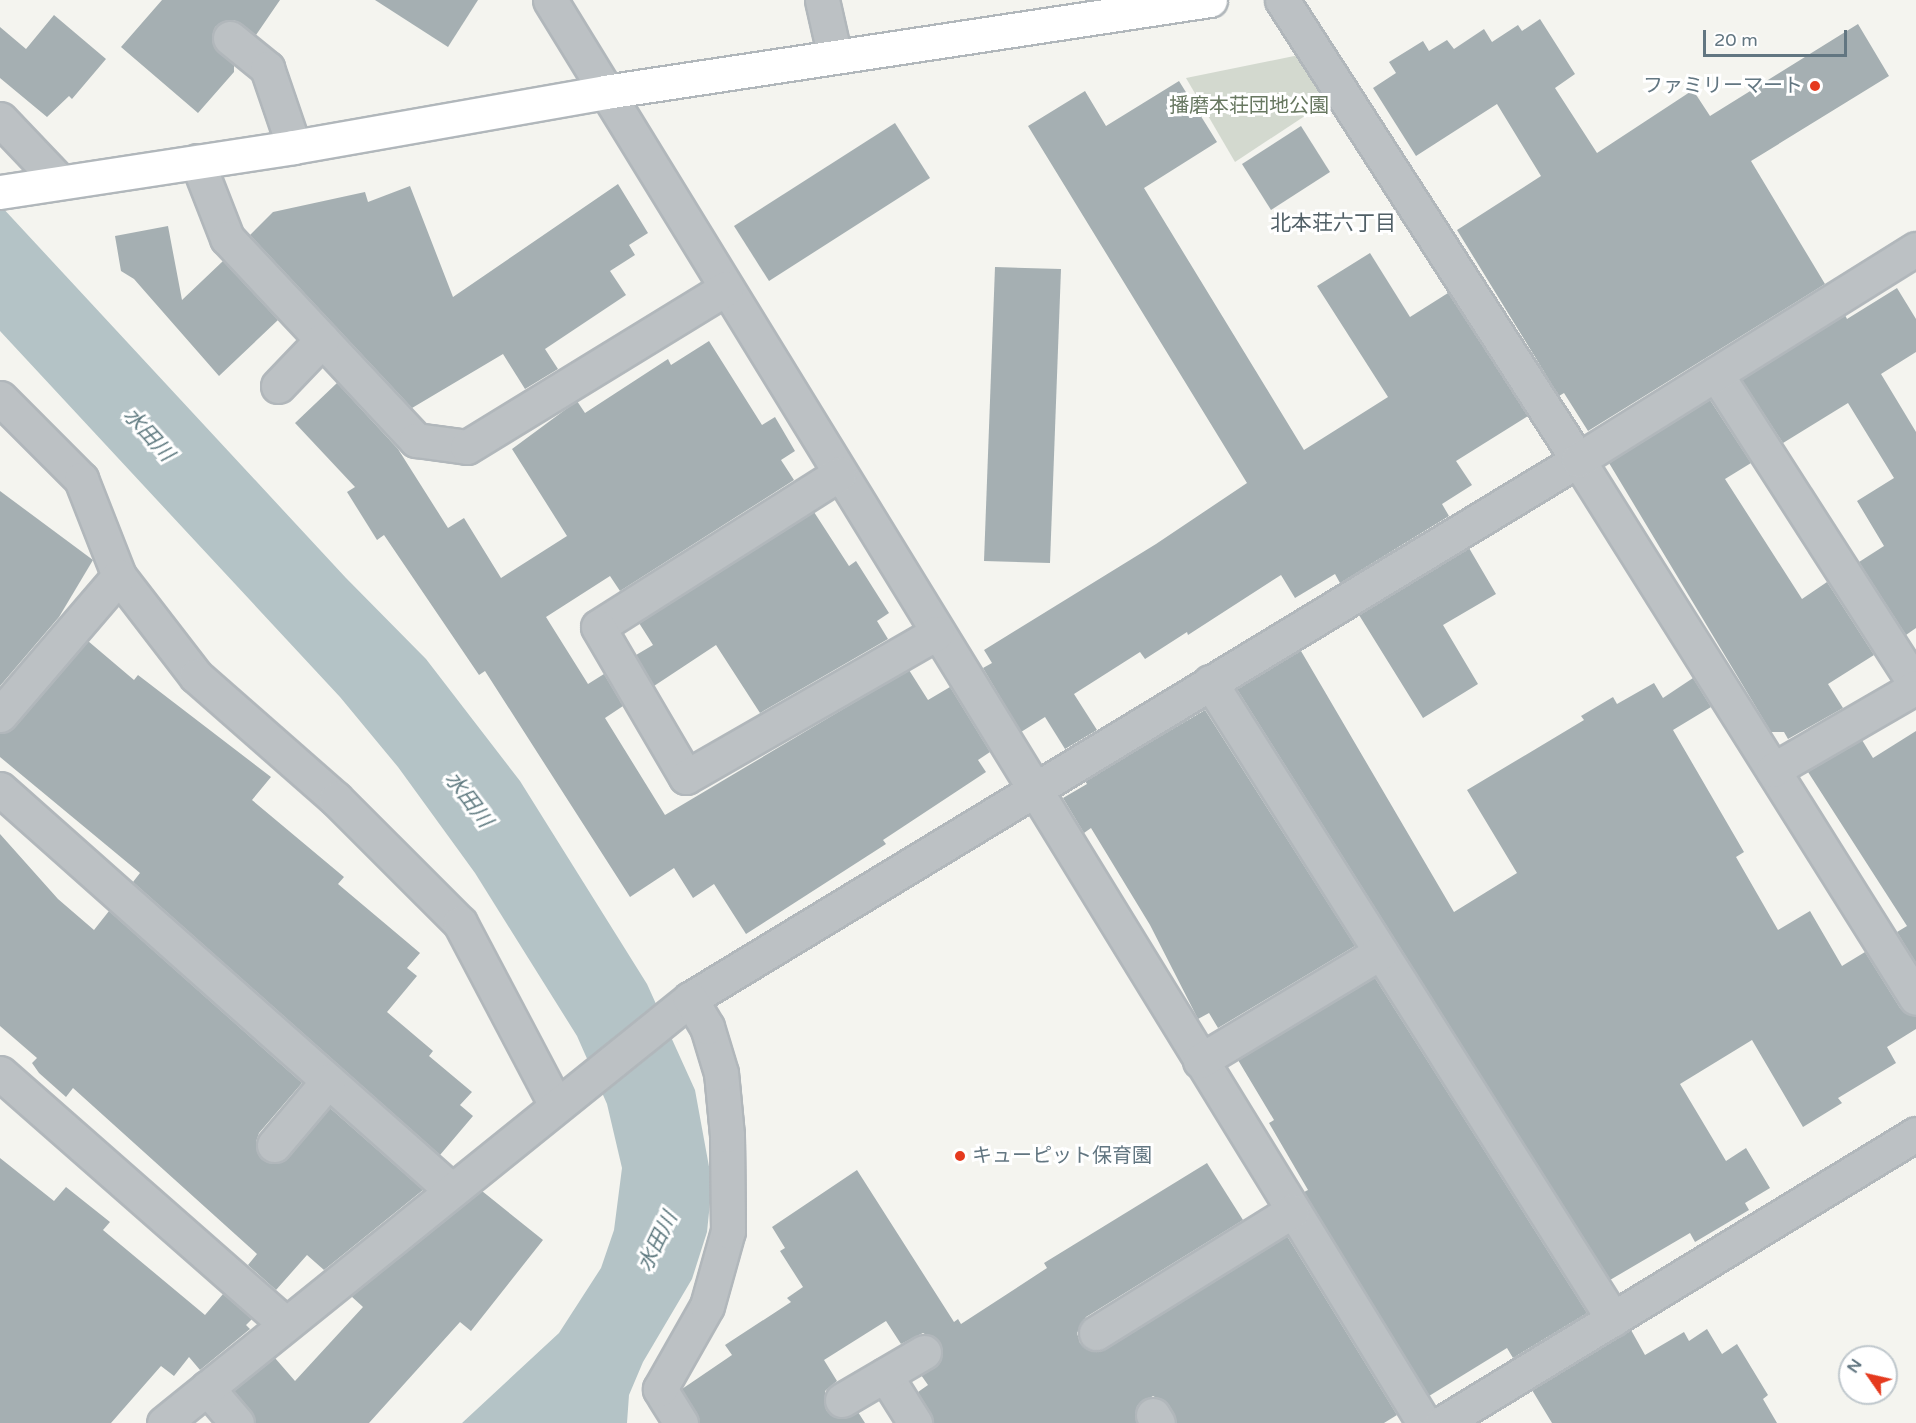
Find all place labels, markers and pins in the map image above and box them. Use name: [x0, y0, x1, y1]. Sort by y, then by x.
place label: ファミリーマート: [1643, 74, 1803, 98]
marker: ファミリーマート: [1808, 79, 1822, 93]
place label: キューピット保育園: [972, 1144, 1152, 1168]
marker: キューピット保育園: [953, 1149, 967, 1163]

